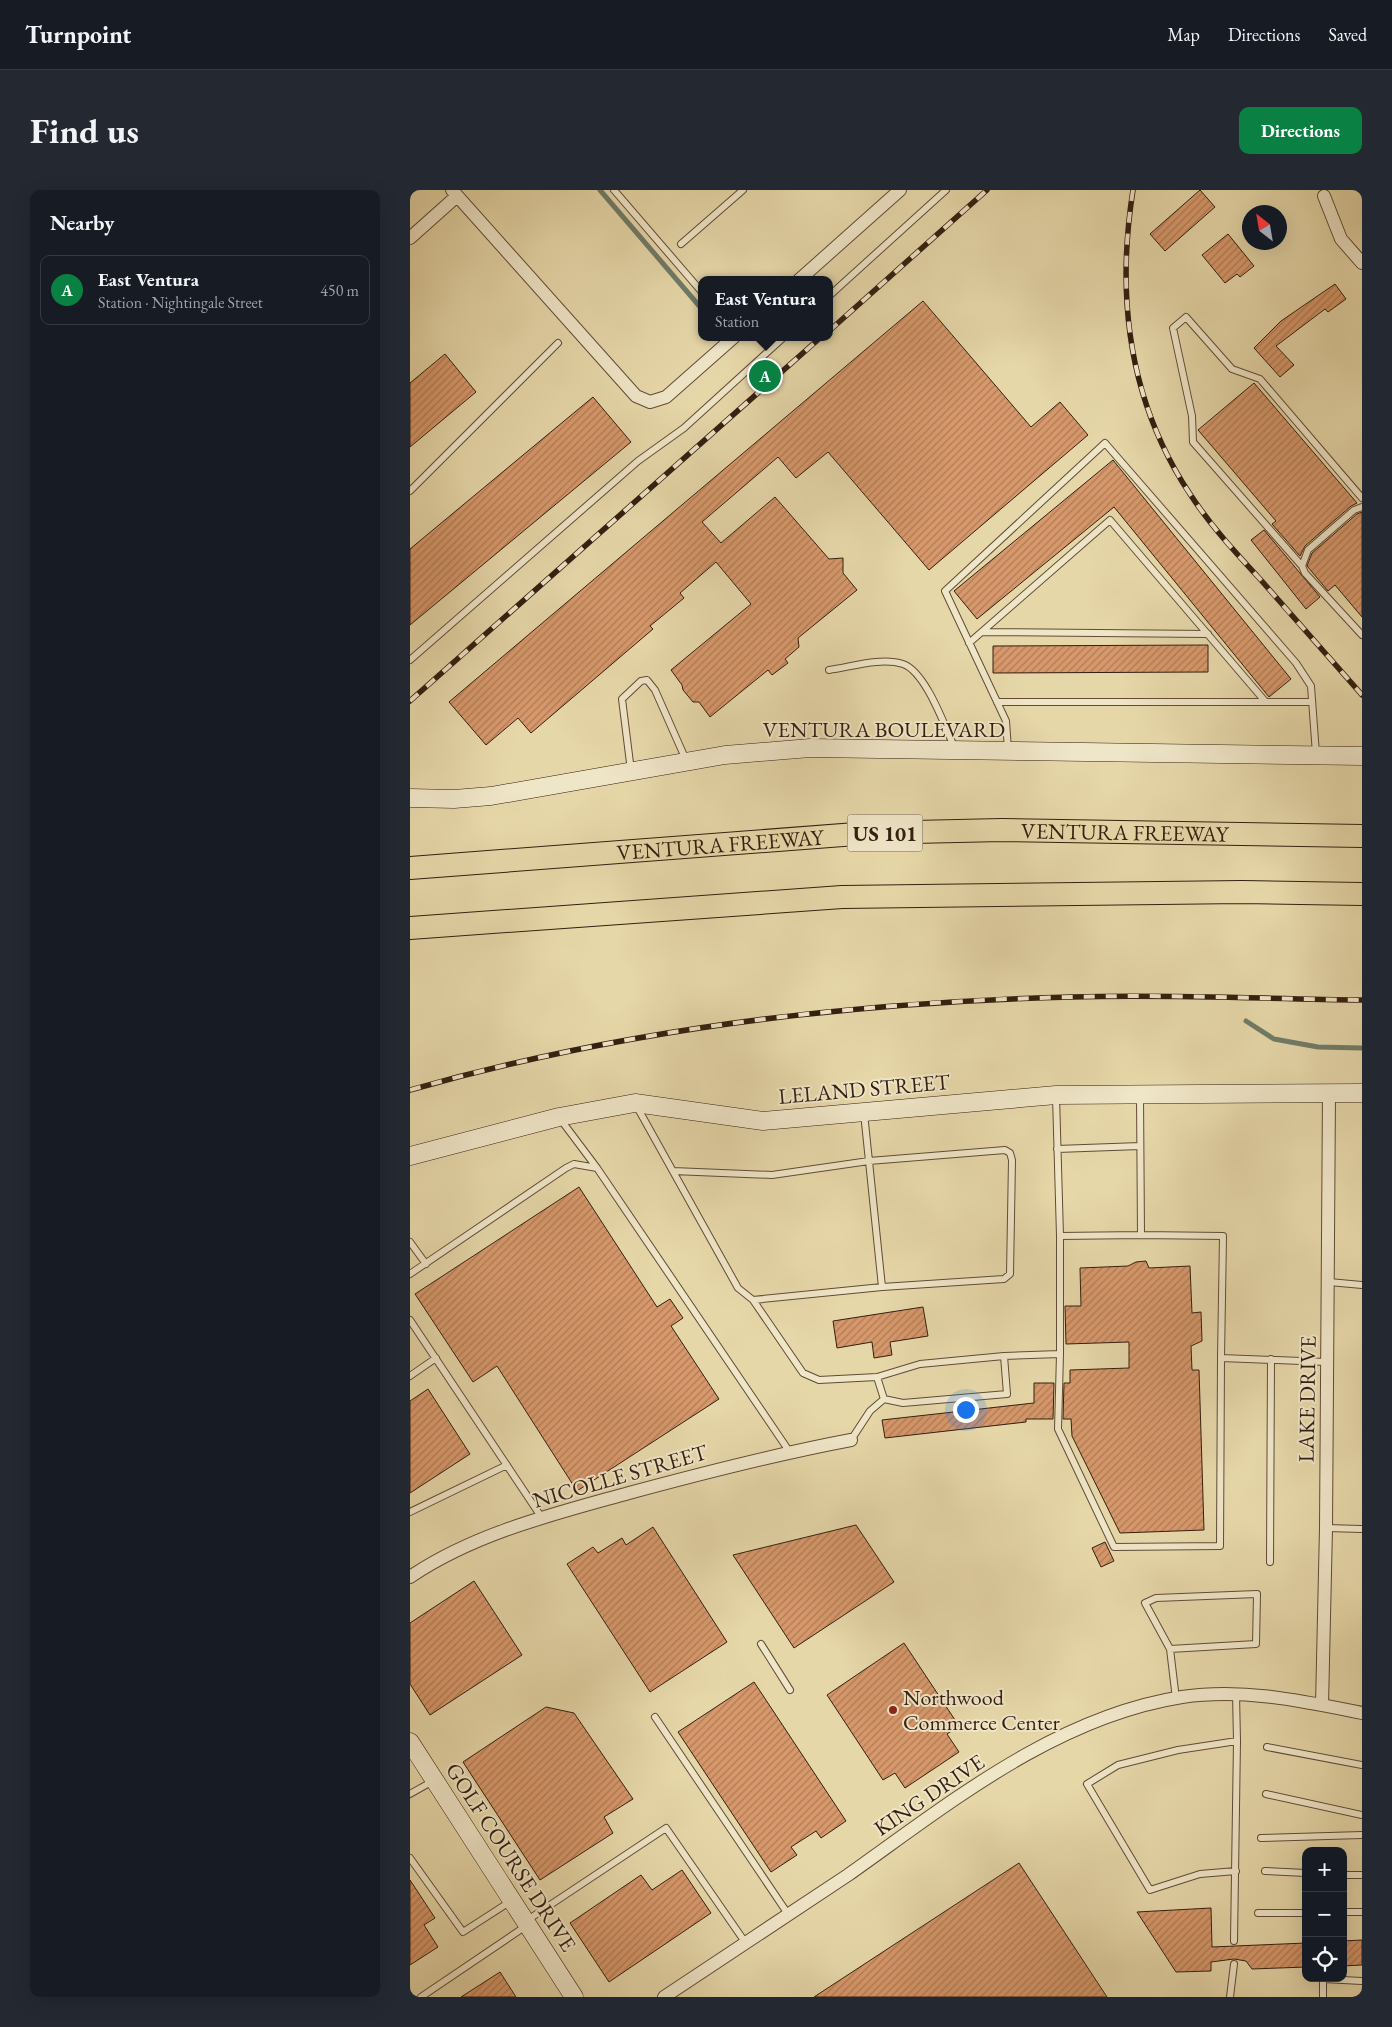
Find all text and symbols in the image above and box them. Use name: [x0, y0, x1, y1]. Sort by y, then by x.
text: Turnpoint: [25, 19, 131, 50]
text: Map: [1168, 23, 1200, 46]
text: Directions: [1228, 23, 1300, 46]
text: Saved: [1328, 23, 1367, 46]
button: Directions: [1239, 107, 1362, 154]
text: Find us: [30, 108, 139, 153]
north arrow: [1242, 205, 1287, 250]
text: Nearby: [50, 209, 114, 236]
text: East Ventura: [98, 267, 199, 292]
popup: [698, 276, 833, 341]
text: A: [61, 280, 73, 301]
text: 450 m: [320, 280, 359, 301]
text: East Ventura: [715, 286, 816, 311]
text: Station · Nightingale Street: [98, 292, 263, 313]
text: Station: [715, 311, 759, 332]
pin: A: [749, 357, 781, 395]
street label: VENTURA BOULEVARD: [763, 715, 1005, 744]
road number: US 101: [848, 814, 922, 851]
street label: VENTURA FREEWAY: [1021, 816, 1230, 848]
street label: VENTURA FREEWAY: [616, 822, 826, 867]
street label: LELAND STREET: [777, 1067, 951, 1111]
street label: LAKE DRIVE: [1291, 1335, 1323, 1463]
your location: [953, 1397, 979, 1423]
street label: NICOLLE STREET: [529, 1437, 711, 1515]
place label: Northwood Commerce Center: [903, 1683, 1060, 1737]
marker: Northwood Commerce Center: [887, 1704, 899, 1716]
street label: KING DRIVE: [868, 1747, 990, 1843]
street label: GOLF COURSE DRIVE: [439, 1757, 583, 1957]
map controls: [1302, 1847, 1347, 1982]
button: +: [1302, 1847, 1347, 1892]
button: −: [1302, 1892, 1347, 1937]
button: locate: [1302, 1937, 1347, 1982]

